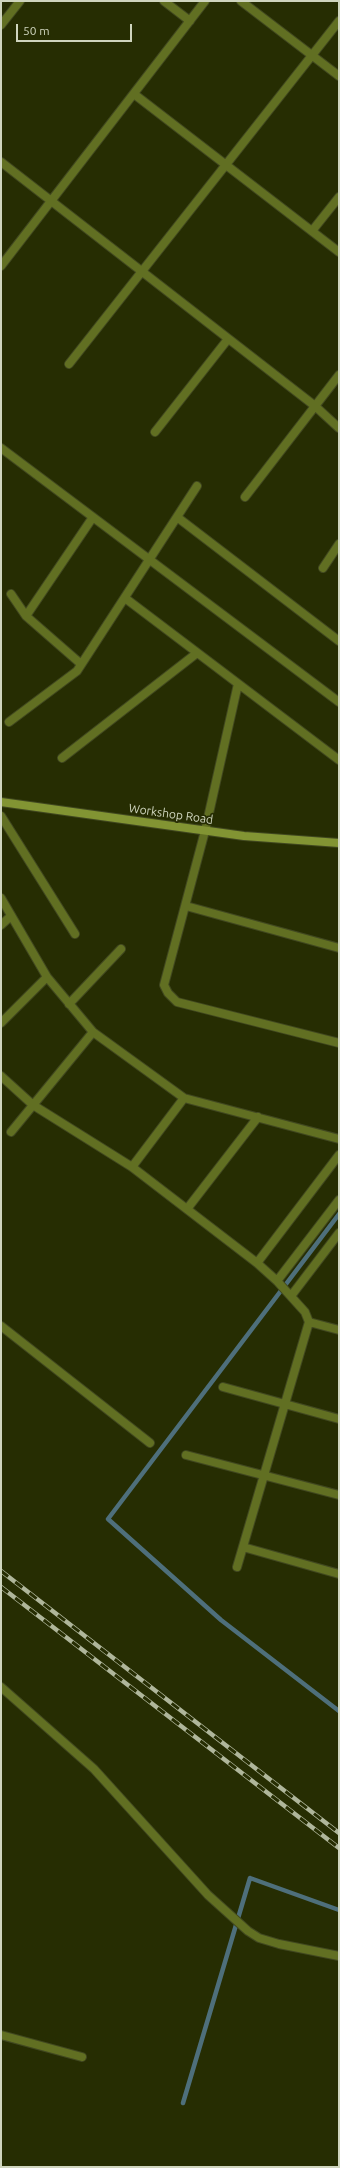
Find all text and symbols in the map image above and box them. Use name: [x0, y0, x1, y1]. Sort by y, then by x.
scale bar: [18, 16, 134, 42]
text: 50 m: [23, 24, 50, 37]
street label: Workshop Road: [128, 801, 214, 827]

